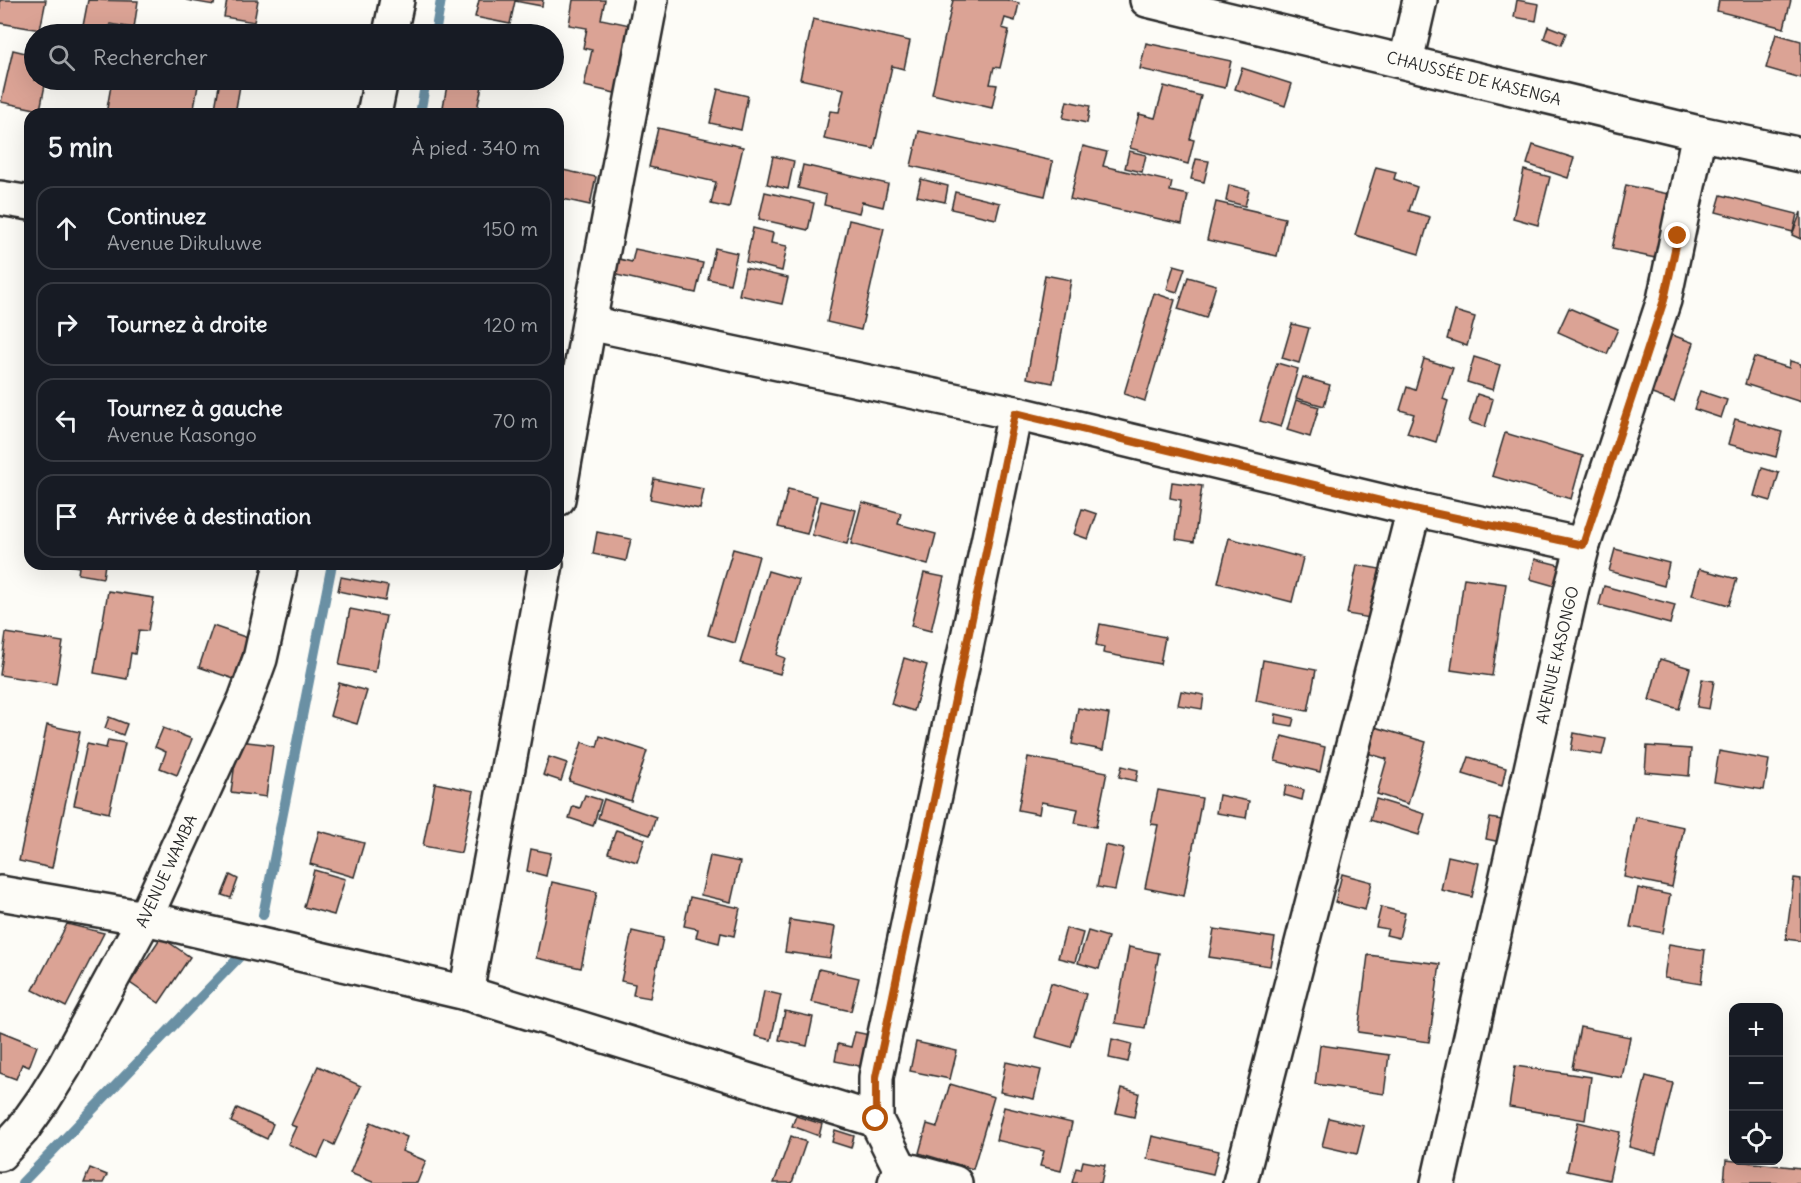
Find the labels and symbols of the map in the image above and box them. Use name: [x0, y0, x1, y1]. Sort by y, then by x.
street label: CHAUSSÉE DE KASENGA: [1385, 47, 1563, 109]
route end: [1664, 222, 1690, 248]
street label: AVENUE KASONGO: [1531, 584, 1583, 726]
street label: AVENUE WAMBA: [131, 811, 201, 931]
route start: [862, 1105, 888, 1131]

